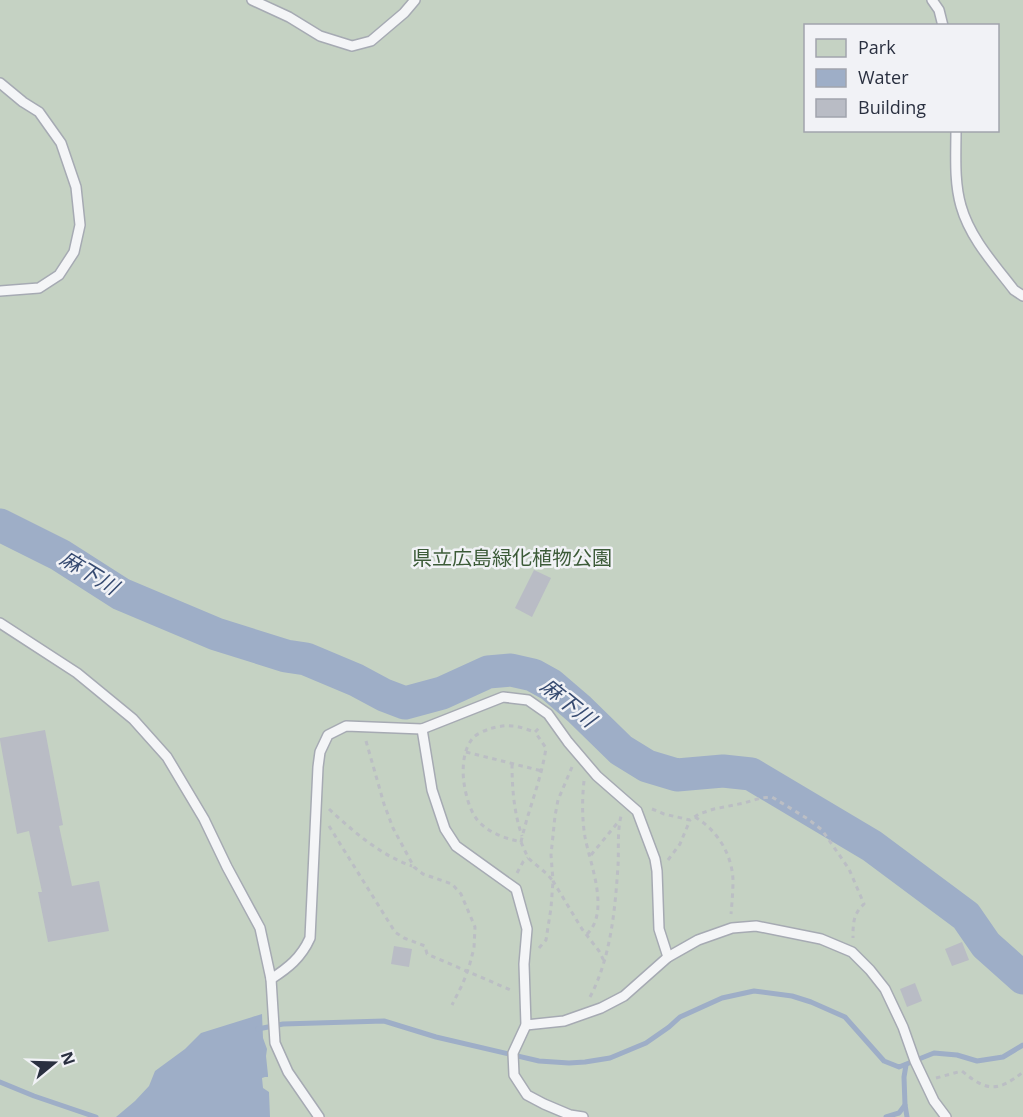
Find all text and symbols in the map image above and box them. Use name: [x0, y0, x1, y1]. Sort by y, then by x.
legend: [804, 24, 999, 132]
text: Park: [858, 35, 896, 59]
text: Water: [858, 65, 909, 89]
text: Building: [858, 95, 926, 119]
water label: 麻下川: [55, 544, 125, 601]
park label: 県立広島緑化植物公園: [412, 544, 612, 571]
water label: 麻下川: [535, 672, 603, 734]
north arrow: [24, 1033, 84, 1093]
text: N: [56, 1048, 81, 1068]

